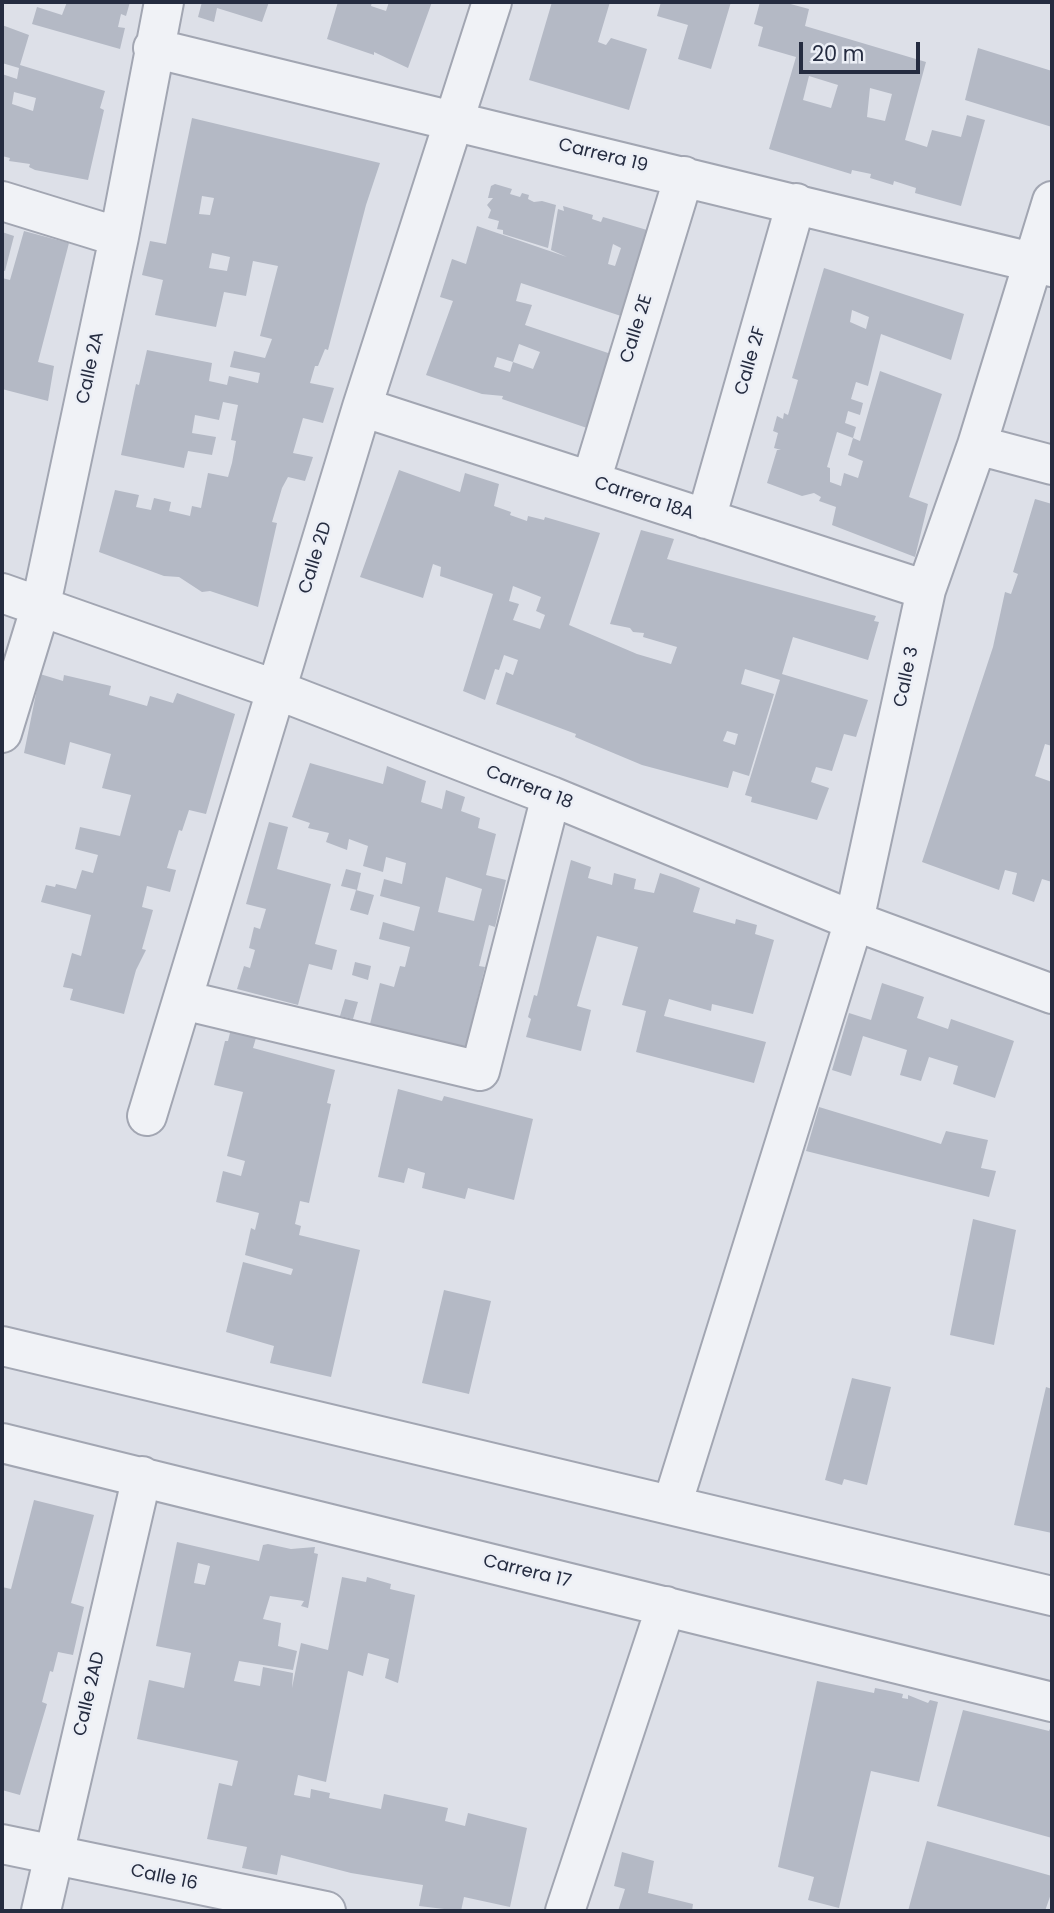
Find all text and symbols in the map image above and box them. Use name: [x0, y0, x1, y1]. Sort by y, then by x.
scale bar: [802, 28, 923, 72]
text: 20 m: [812, 39, 865, 68]
street label: Carrera 19: [556, 134, 650, 178]
street label: Calle 2E: [616, 292, 658, 366]
street label: Calle 2F: [731, 324, 771, 398]
street label: Calle 2A: [73, 330, 109, 406]
street label: Carrera 18A: [591, 473, 697, 525]
street label: Calle 2D: [295, 519, 337, 597]
street label: Calle 3: [890, 645, 924, 709]
street label: Carrera 18: [482, 762, 576, 814]
street label: Carrera 17: [481, 1551, 573, 1593]
street label: Calle 2AD: [70, 1650, 110, 1738]
street label: Calle 16: [128, 1860, 200, 1896]

